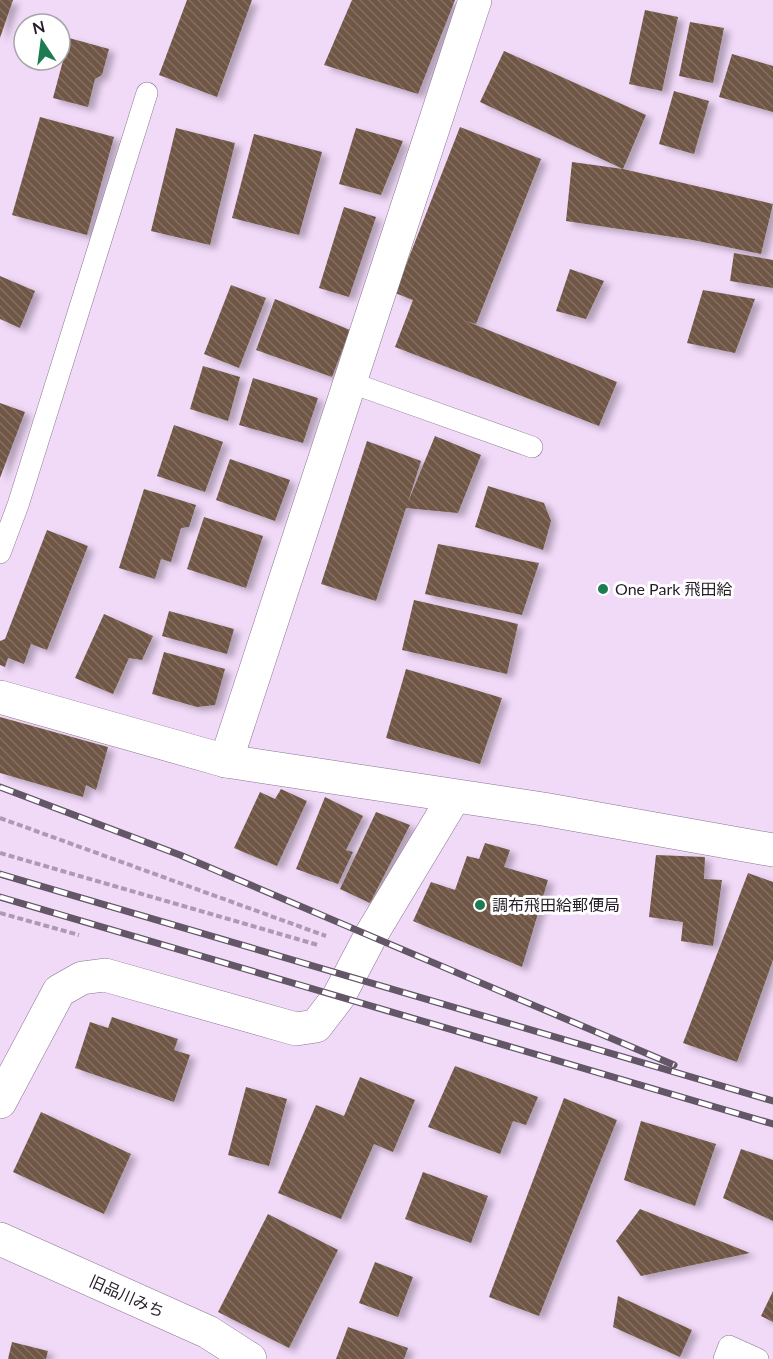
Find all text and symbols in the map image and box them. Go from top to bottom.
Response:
north arrow [12,12,72,72]
text: N [30,16,47,38]
place label: One Park 飛田給 [615,579,732,598]
marker: One Park 飛田給 [596,582,610,596]
place label: 調布飛田給郵便局 [492,895,620,914]
marker: 調布飛田給郵便局 [473,898,487,912]
street label: 旧品川みち [87,1271,168,1320]

